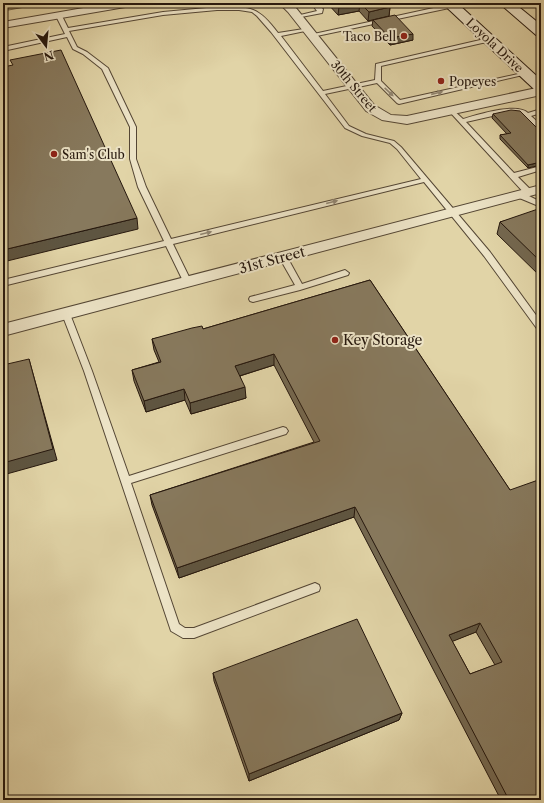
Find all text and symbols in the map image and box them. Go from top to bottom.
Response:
street label: Loyola Drive [463,15,527,75]
north arrow [26,26,66,66]
place label: Taco Bell [343,29,396,44]
marker: Taco Bell [399,31,409,41]
text: N [42,48,55,64]
street label: 30th Street [328,57,381,116]
place label: Popeyes [449,74,496,89]
marker: Popeyes [436,76,446,86]
one-way arrow [384,87,394,96]
one-way arrow [431,90,444,96]
place label: Sam's Club [62,147,125,162]
marker: Sam's Club [49,149,59,159]
one-way arrow [326,199,338,205]
one-way arrow [200,229,212,235]
street label: 31st Street [237,242,307,277]
place label: Key Storage [343,331,423,349]
marker: Key Storage [330,335,340,345]

